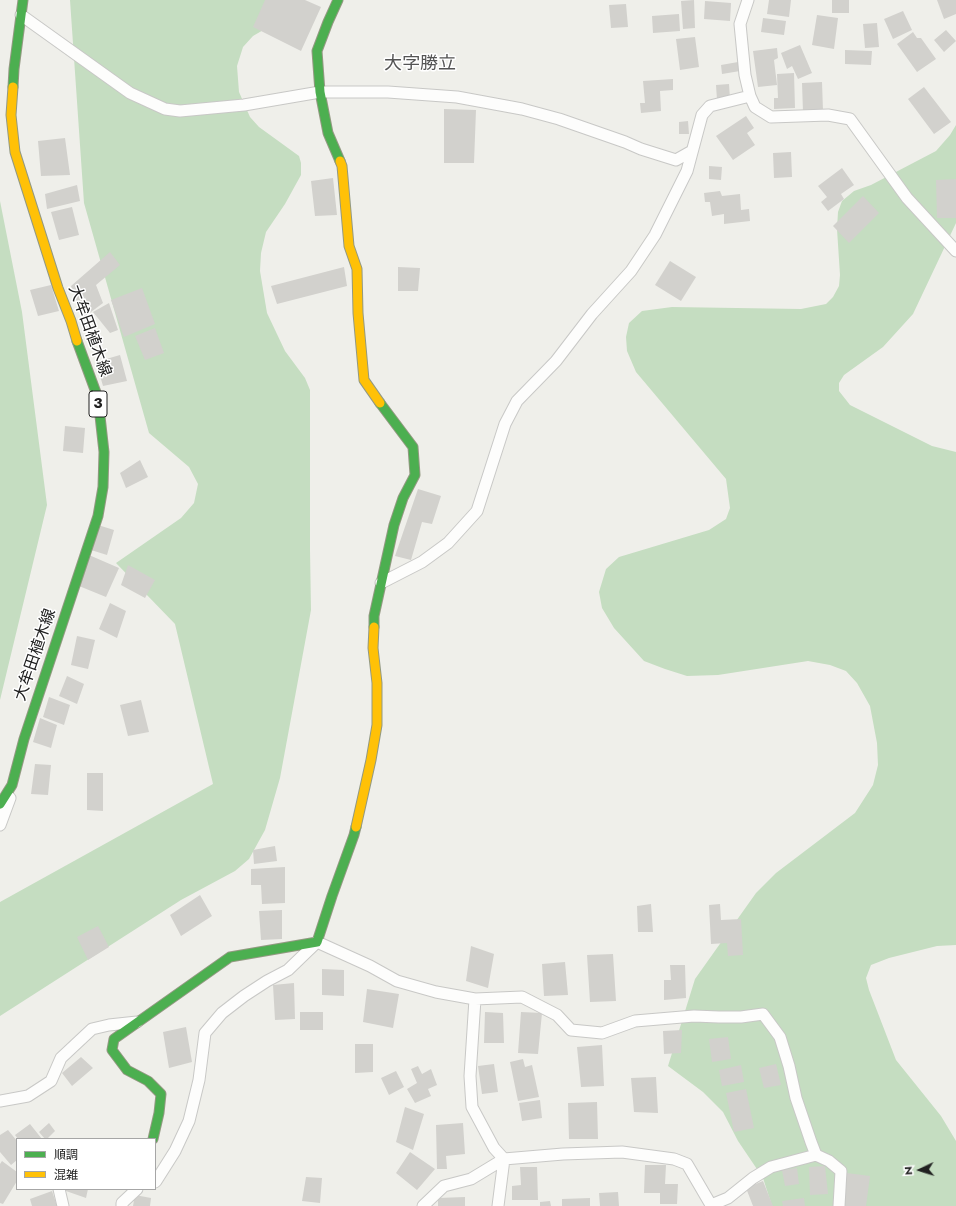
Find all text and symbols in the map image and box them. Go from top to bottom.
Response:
district label: 大字勝立 [384,54,456,76]
street label: 大牟田植木線 [64,283,114,379]
road number: 3 [89,391,107,417]
street label: 大牟田植木線 [11,606,61,704]
legend [16,1138,156,1190]
text: 順調 [54,1146,78,1164]
north arrow [900,1150,940,1190]
text: 混雑 [54,1166,78,1184]
text: N [900,1166,916,1176]

